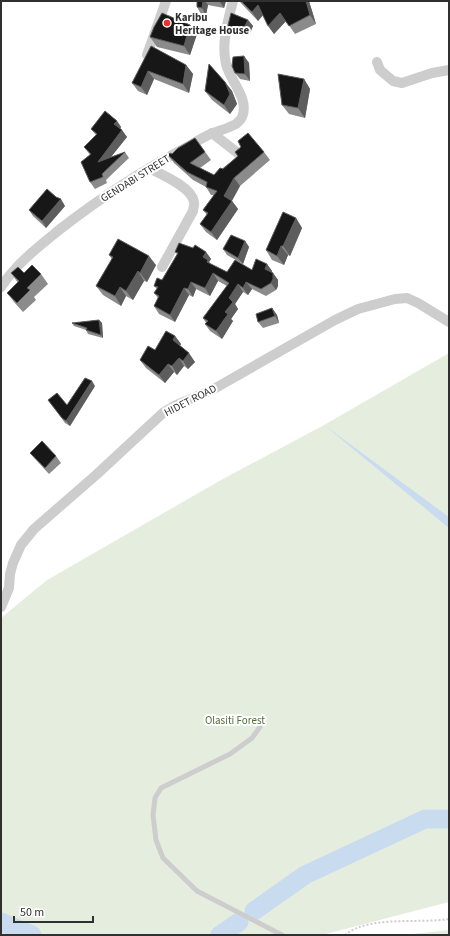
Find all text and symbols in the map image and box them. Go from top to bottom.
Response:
place label: Karibu Heritage House [175,10,250,38]
marker: Karibu Heritage House [162,18,172,28]
street label: GENDABI STREET [98,151,173,206]
street label: HIDET ROAD [161,381,219,420]
park label: Olasiti Forest [205,713,265,728]
scale bar [14,898,93,924]
text: 50 m [20,904,44,921]

